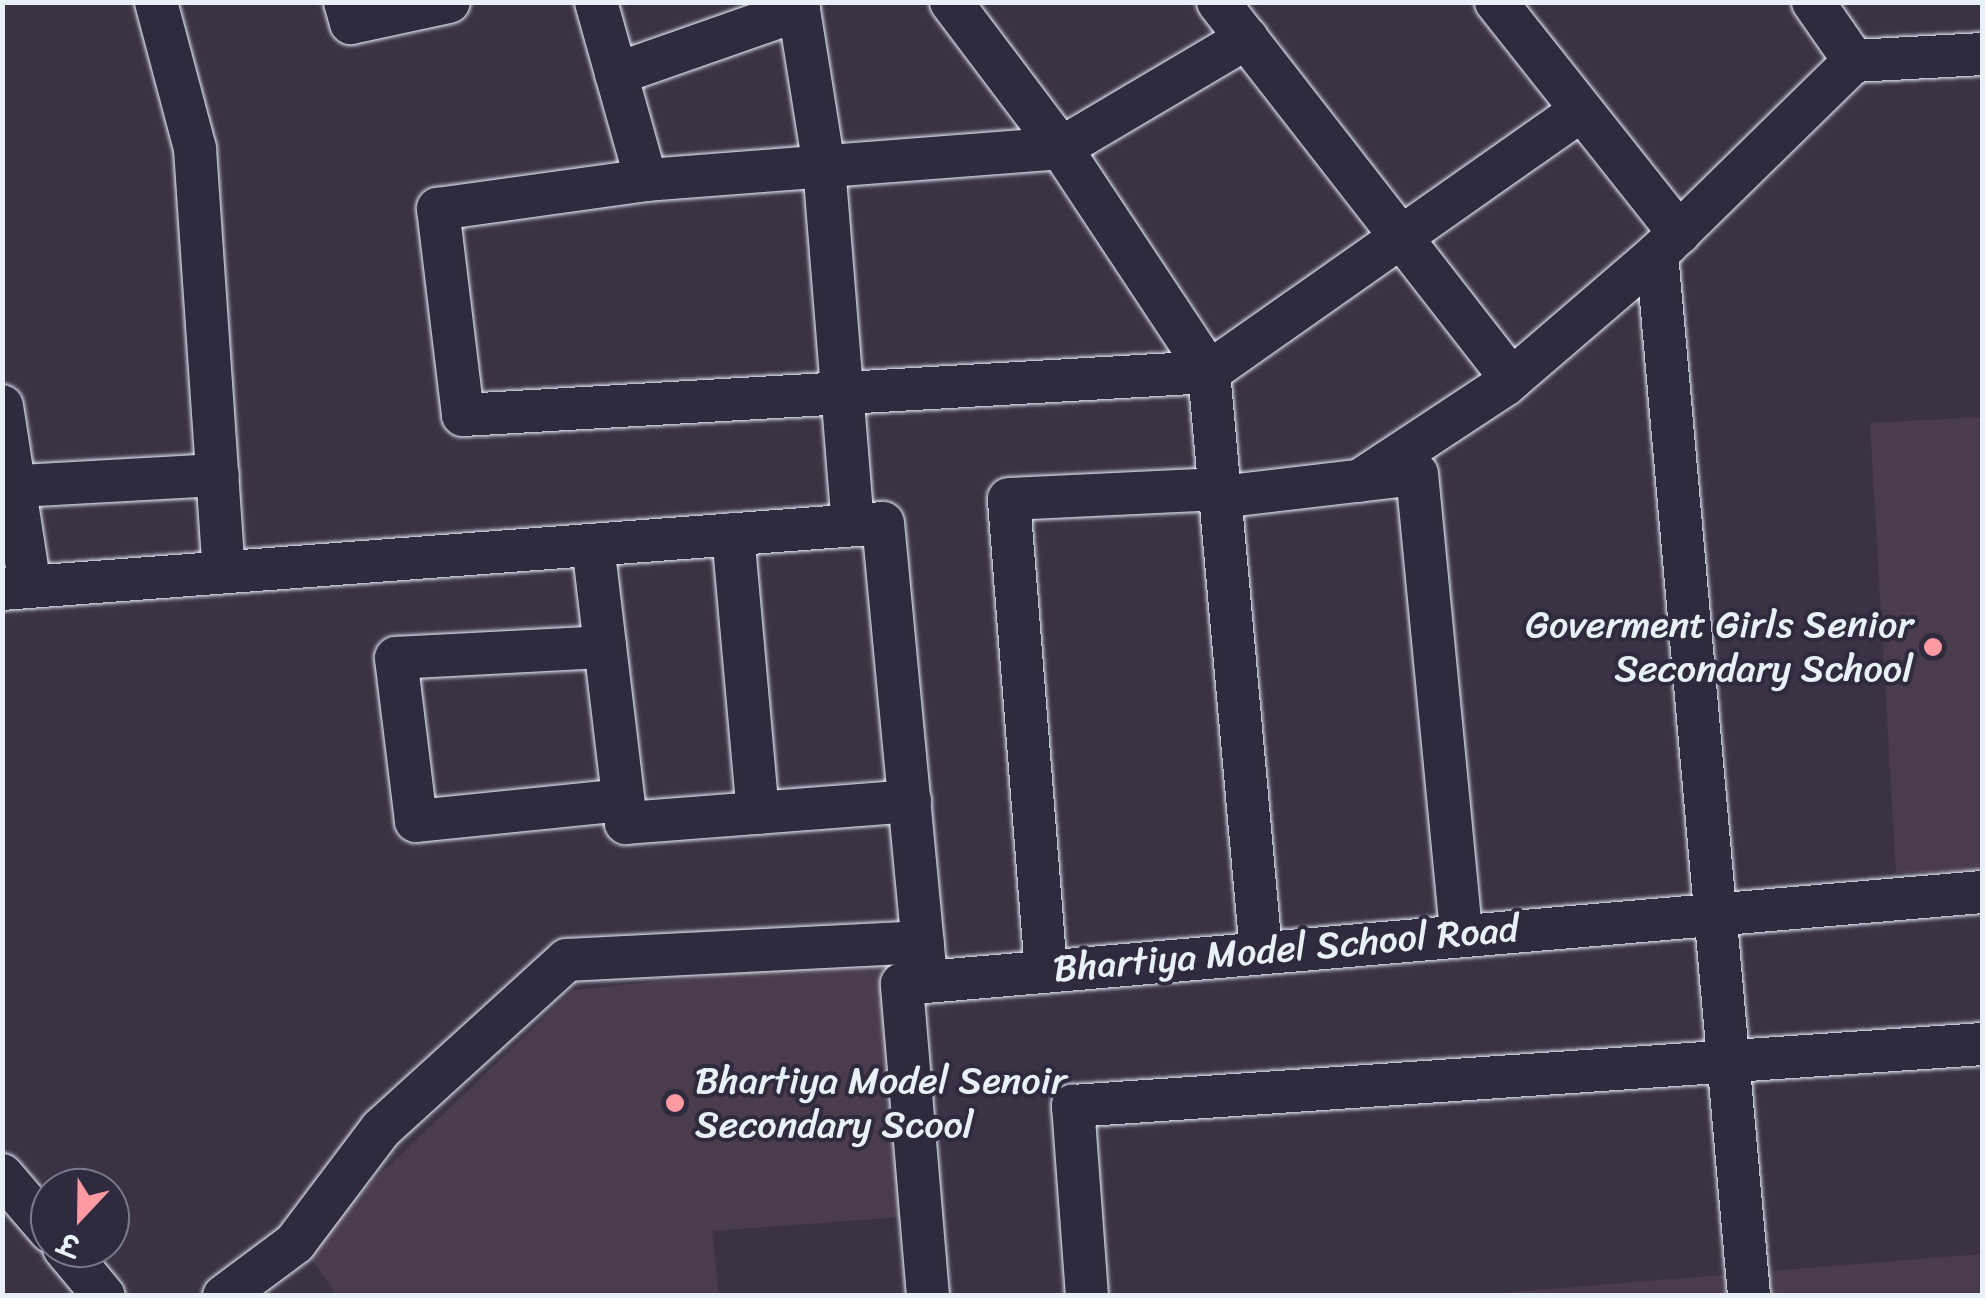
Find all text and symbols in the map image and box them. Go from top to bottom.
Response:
place label: Goverment Girls Senior Secondary School [1528,602,1913,692]
marker: Goverment Girls Senior Secondary School [1922,636,1944,658]
street label: Bhartiya Model School Road [1051,906,1521,992]
place label: Bhartiya Model Senoir Secondary Scool [695,1058,1068,1148]
marker: Bhartiya Model Senoir Secondary Scool [664,1092,686,1114]
north arrow [30,1168,130,1268]
text: उ [51,1218,87,1271]

